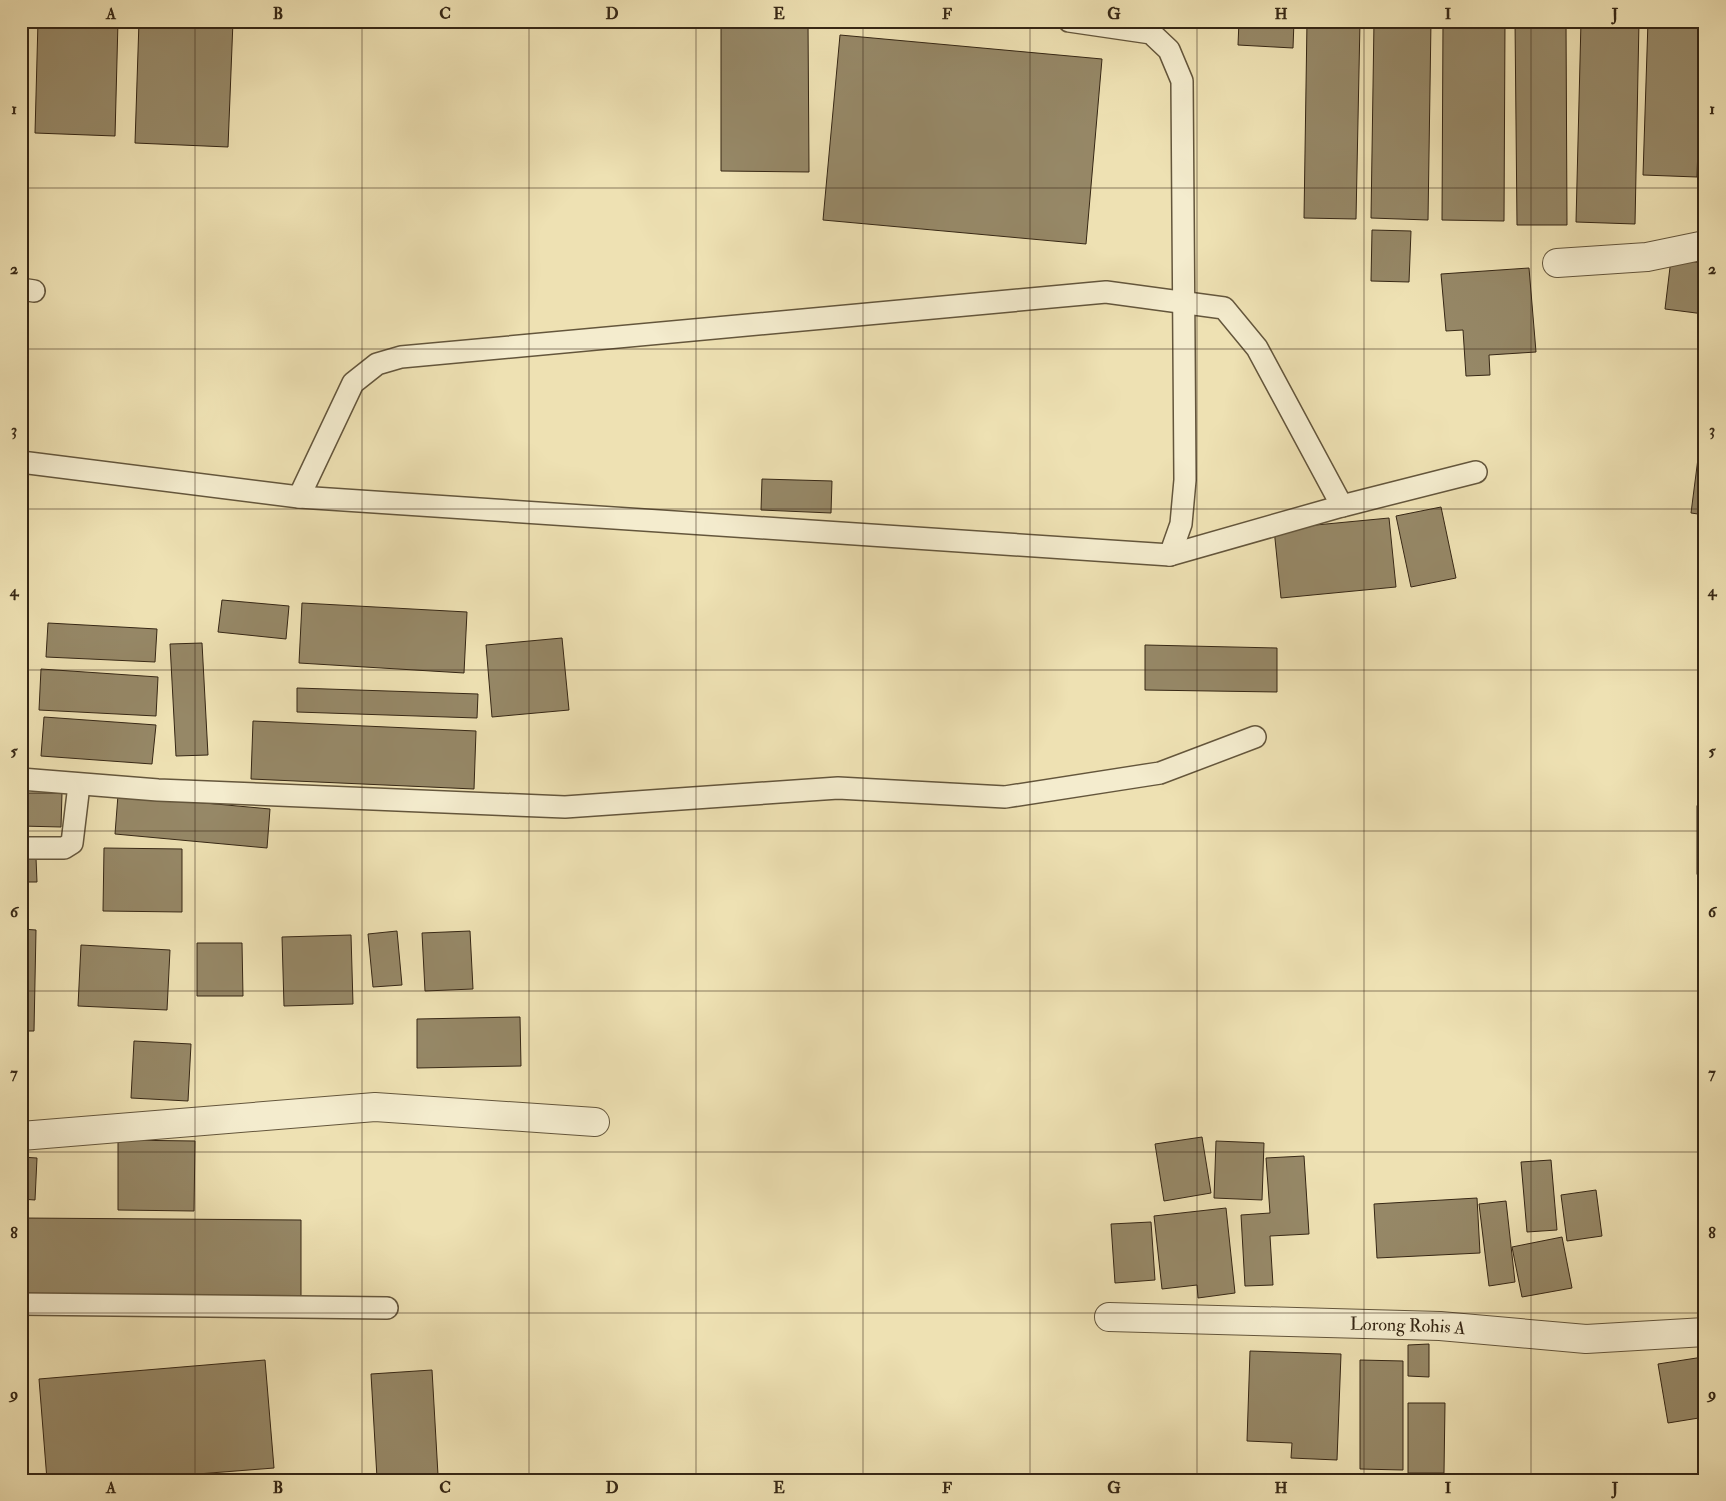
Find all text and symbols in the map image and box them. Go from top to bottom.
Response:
text: A [105,4,117,24]
text: B [273,4,283,24]
text: C [439,4,451,24]
text: D [605,4,619,24]
text: E [773,4,785,24]
text: F [942,4,952,24]
text: G [1107,4,1121,24]
text: H [1274,4,1288,24]
text: I [1445,4,1452,24]
text: J [1611,4,1619,25]
text: 1 [11,99,17,119]
text: 1 [1709,99,1715,119]
text: 2 [10,259,18,279]
text: 2 [1708,259,1716,279]
text: 3 [11,420,17,440]
text: 3 [1709,420,1715,440]
text: 4 [9,581,20,601]
text: 4 [1707,581,1718,601]
text: 5 [10,741,18,761]
text: 5 [1708,741,1716,761]
text: 6 [10,902,20,922]
text: 6 [1708,902,1718,922]
text: 7 [10,1063,18,1083]
text: 7 [1708,1063,1716,1083]
text: 8 [10,1223,18,1243]
text: 8 [1708,1223,1716,1243]
street label: Lorong Rohis A [1350,1313,1467,1340]
text: 9 [8,1384,18,1404]
text: 9 [1706,1384,1716,1404]
text: A [105,1478,117,1498]
text: B [273,1478,283,1498]
text: C [439,1478,451,1498]
text: D [605,1478,619,1498]
text: E [773,1478,785,1498]
text: F [942,1478,952,1498]
text: G [1107,1478,1121,1498]
text: H [1274,1478,1288,1498]
text: I [1445,1478,1452,1498]
text: J [1611,1478,1619,1499]

